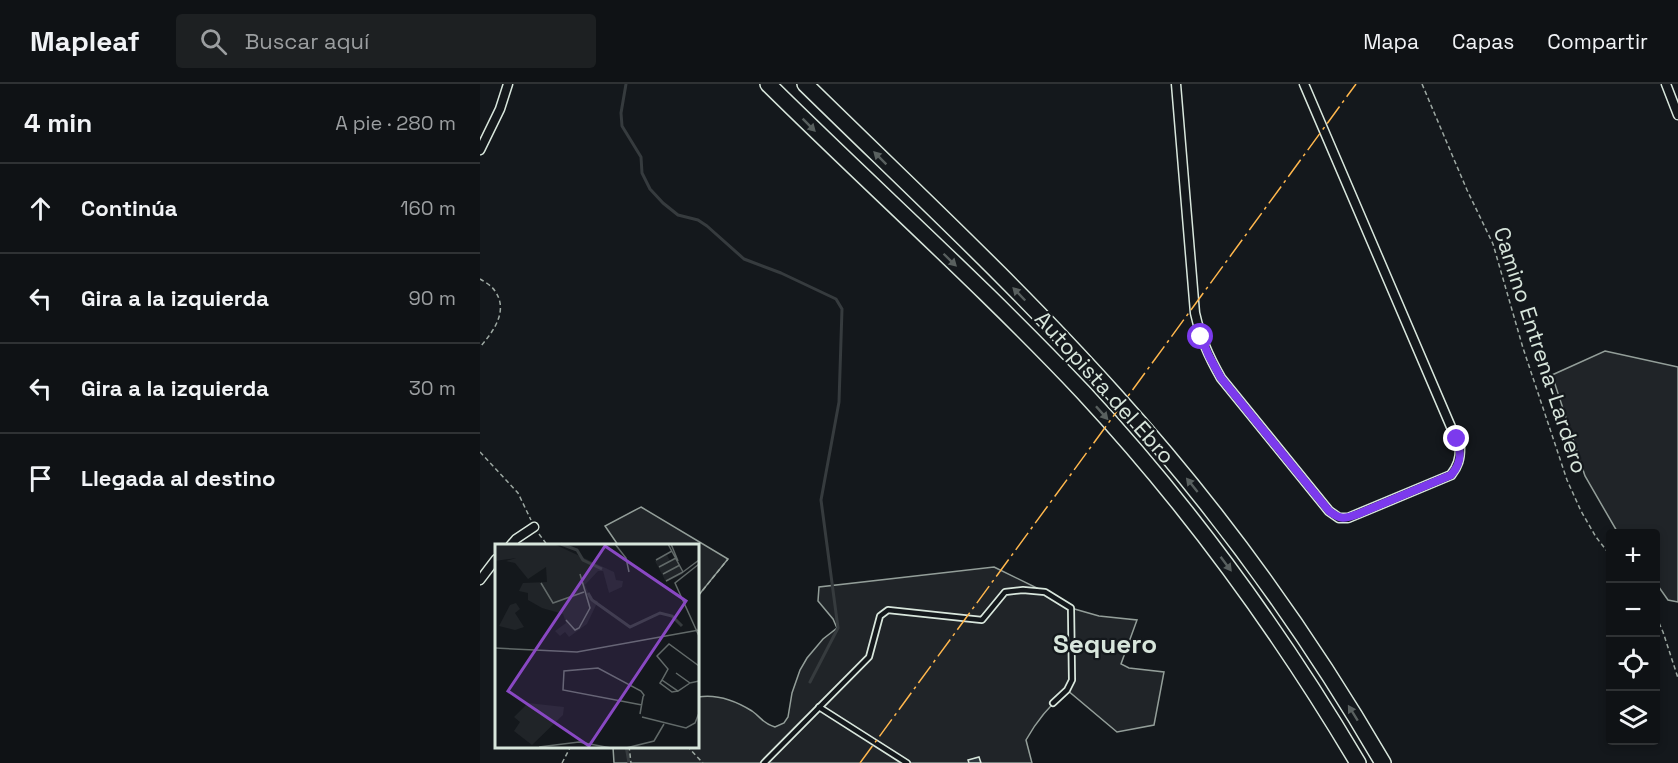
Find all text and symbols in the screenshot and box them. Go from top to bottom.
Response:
search box [176,14,596,68]
text: Mapleaf [30,23,140,59]
icon: search [197,25,230,58]
text: Buscar aquí [245,27,369,55]
text: Mapa [1363,28,1419,55]
text: Capas [1452,28,1514,55]
text: Compartir [1547,28,1648,55]
text: 4 min [24,106,92,140]
text: A pie · 280 m [335,110,456,136]
one-way arrow [802,118,817,132]
one-way arrow [873,151,887,165]
icon: ahead [24,192,57,225]
text: Continúa [81,194,177,222]
text: 160 m [400,195,456,221]
street label: Camino Entrena-Lardero [1488,223,1594,477]
one-way arrow [943,252,957,266]
icon: left [24,282,57,315]
text: Gira a la izquierda [81,284,269,312]
text: 90 m [409,285,456,311]
one-way arrow [1012,287,1026,302]
street label: Autopista del Ebro [1029,305,1181,469]
route start [1187,323,1213,349]
icon: left [24,372,57,405]
text: Gira a la izquierda [81,374,269,402]
text: 30 m [409,375,456,401]
one-way arrow [1095,405,1108,420]
route end [1443,425,1469,451]
icon: arrive [24,462,57,495]
text: Llegada al destino [81,464,275,492]
one-way arrow [1186,478,1199,493]
map controls [1606,529,1660,745]
button: + [1606,529,1660,583]
inset map [495,544,699,748]
one-way arrow [1220,555,1232,571]
button: − [1606,583,1660,637]
district label: Sequero [1053,627,1157,661]
button: locate [1606,637,1660,691]
button: layers [1606,691,1660,745]
one-way arrow [1348,705,1359,721]

